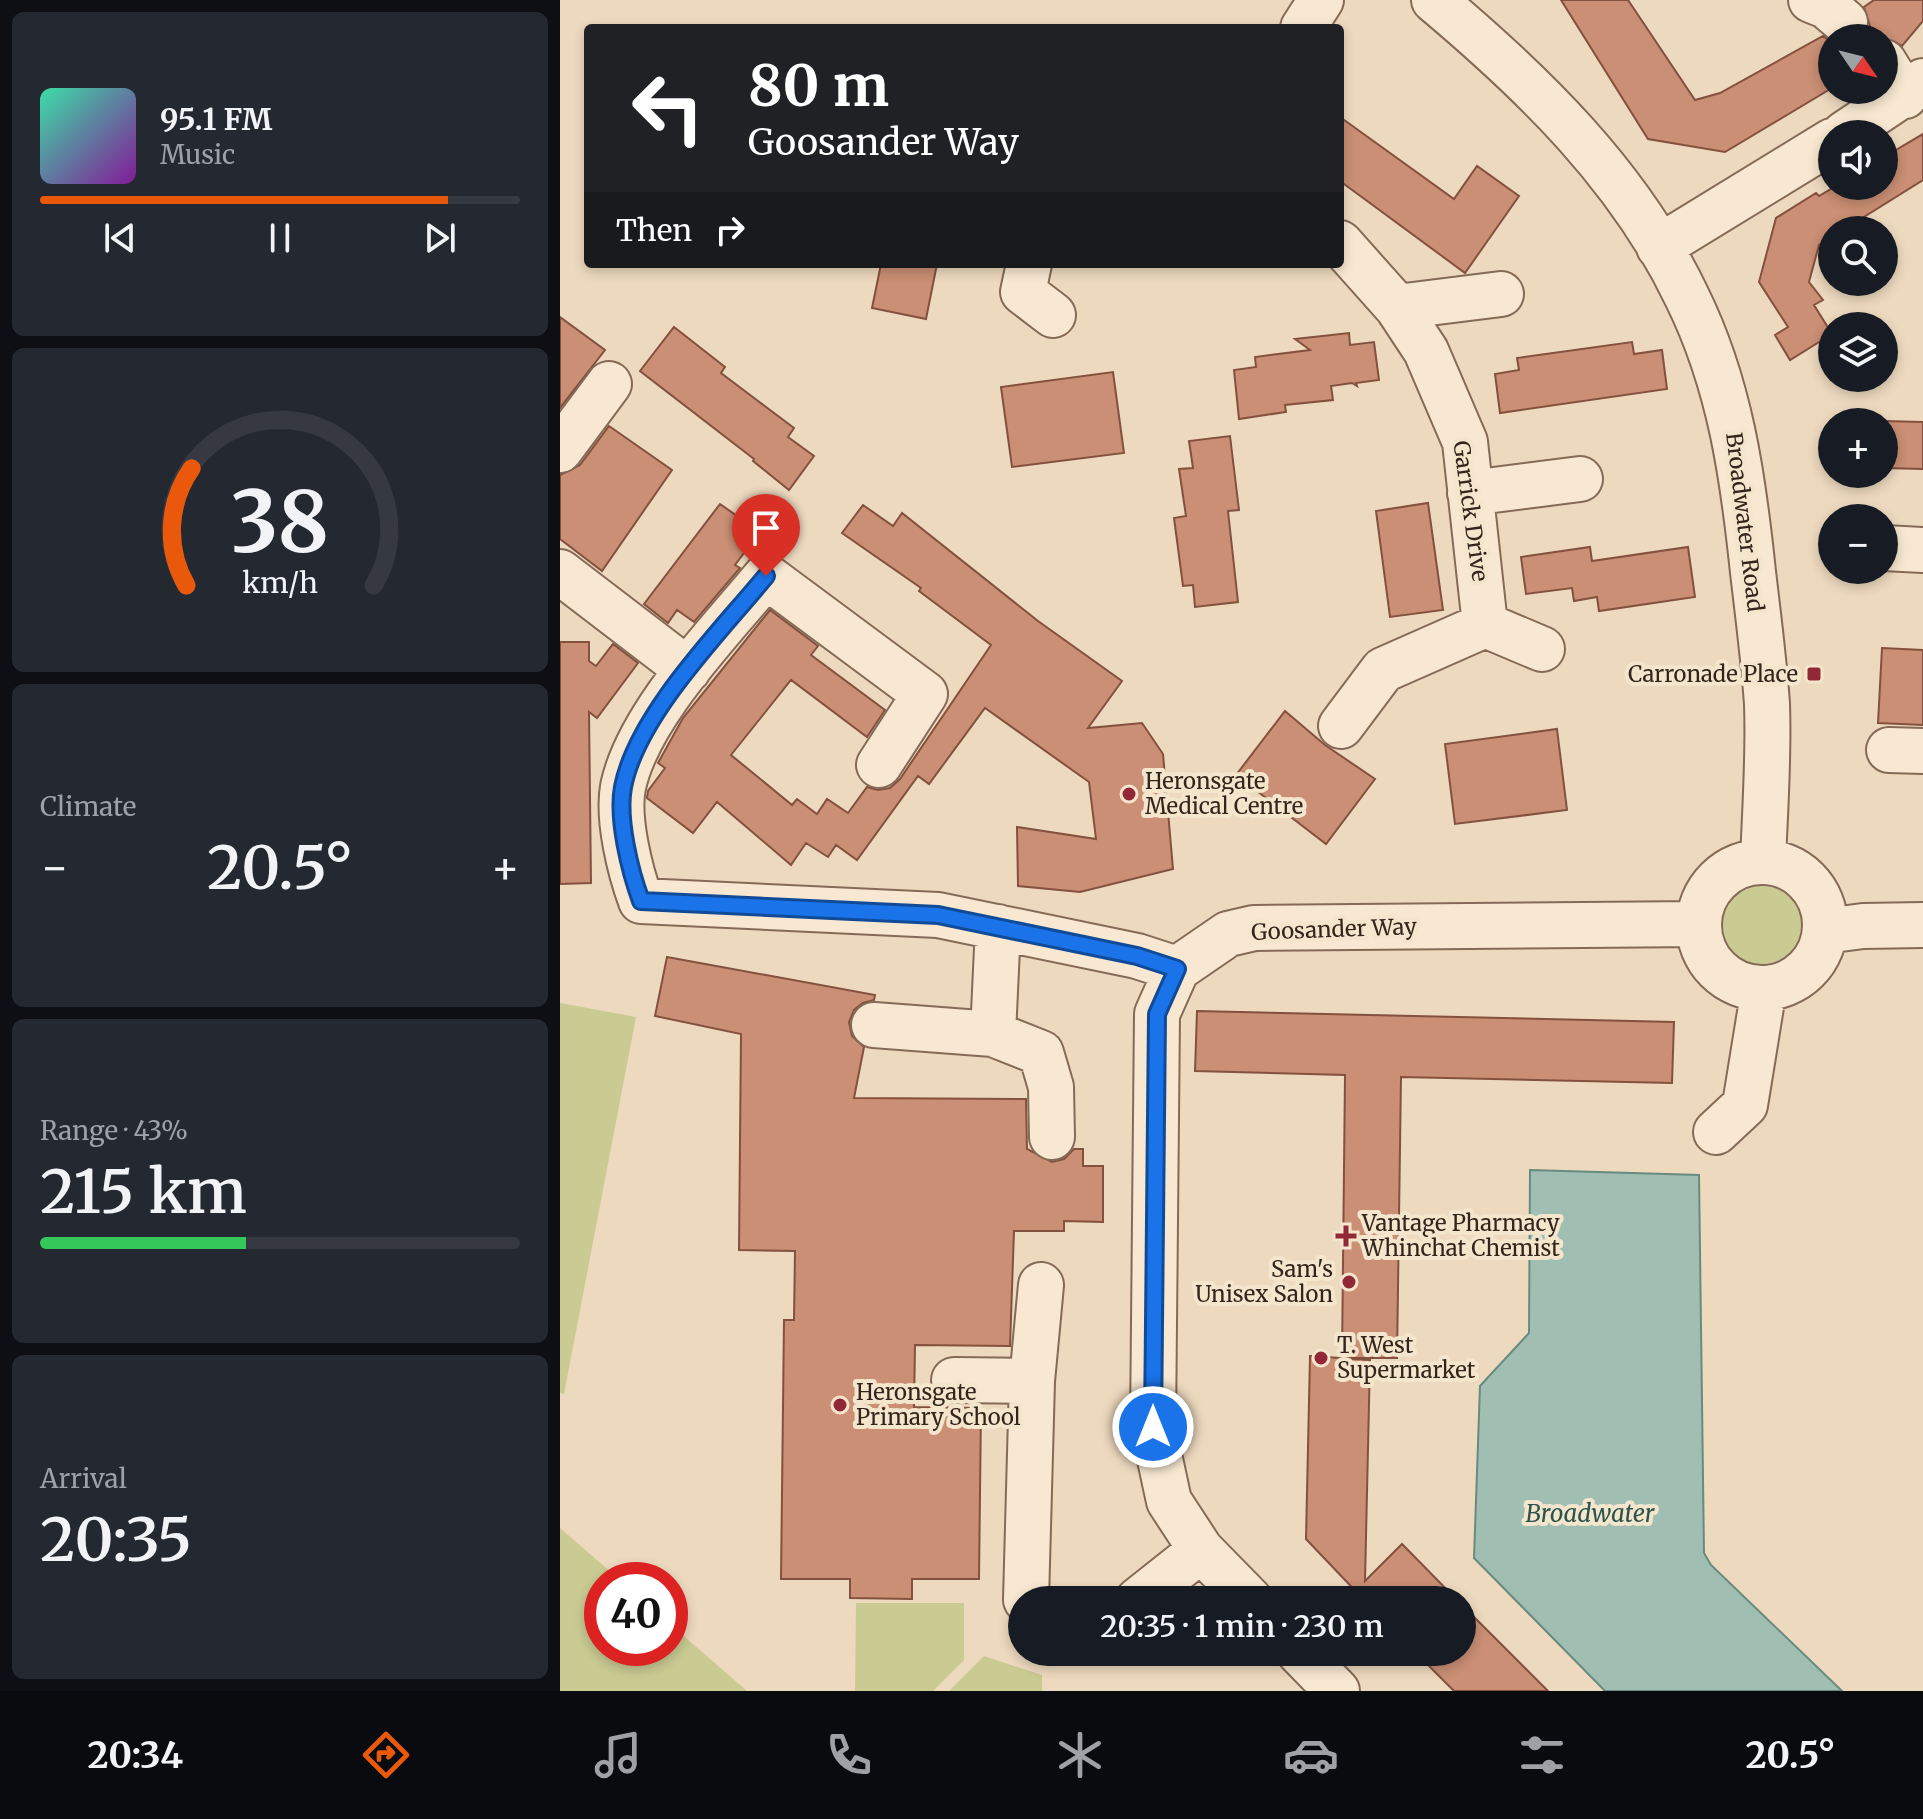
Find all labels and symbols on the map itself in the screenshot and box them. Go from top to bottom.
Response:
north arrow [1818,24,1898,104]
street label: Broadwater Road [1720,431,1770,613]
street label: Garrick Drive [1447,439,1495,583]
pin [732,494,800,576]
place label: Carronade Place [1628,660,1798,688]
marker: Carronade Place [1805,665,1823,683]
place label: Heronsgate Medical Centre [1145,767,1303,820]
marker: Heronsgate Medical Centre [1120,785,1138,803]
street label: Goosander Way [1251,912,1417,946]
place label: Vantage Pharmacy Whinchat Chemist [1361,1209,1560,1262]
marker: Vantage Pharmacy Whinchat Chemist [1337,1227,1355,1245]
place label: Sam's Unisex Salon [1195,1255,1333,1308]
marker: Sam's Unisex Salon [1340,1273,1358,1291]
place label: T. West Supermarket [1337,1331,1476,1384]
marker: T. West Supermarket [1312,1349,1330,1367]
place label: Heronsgate Primary School [856,1378,1021,1431]
position arrow [1111,1385,1195,1469]
marker: Heronsgate Primary School [831,1396,849,1414]
water label: Broadwater [1526,1498,1656,1529]
speed limit sign: 40 [584,1562,688,1666]

